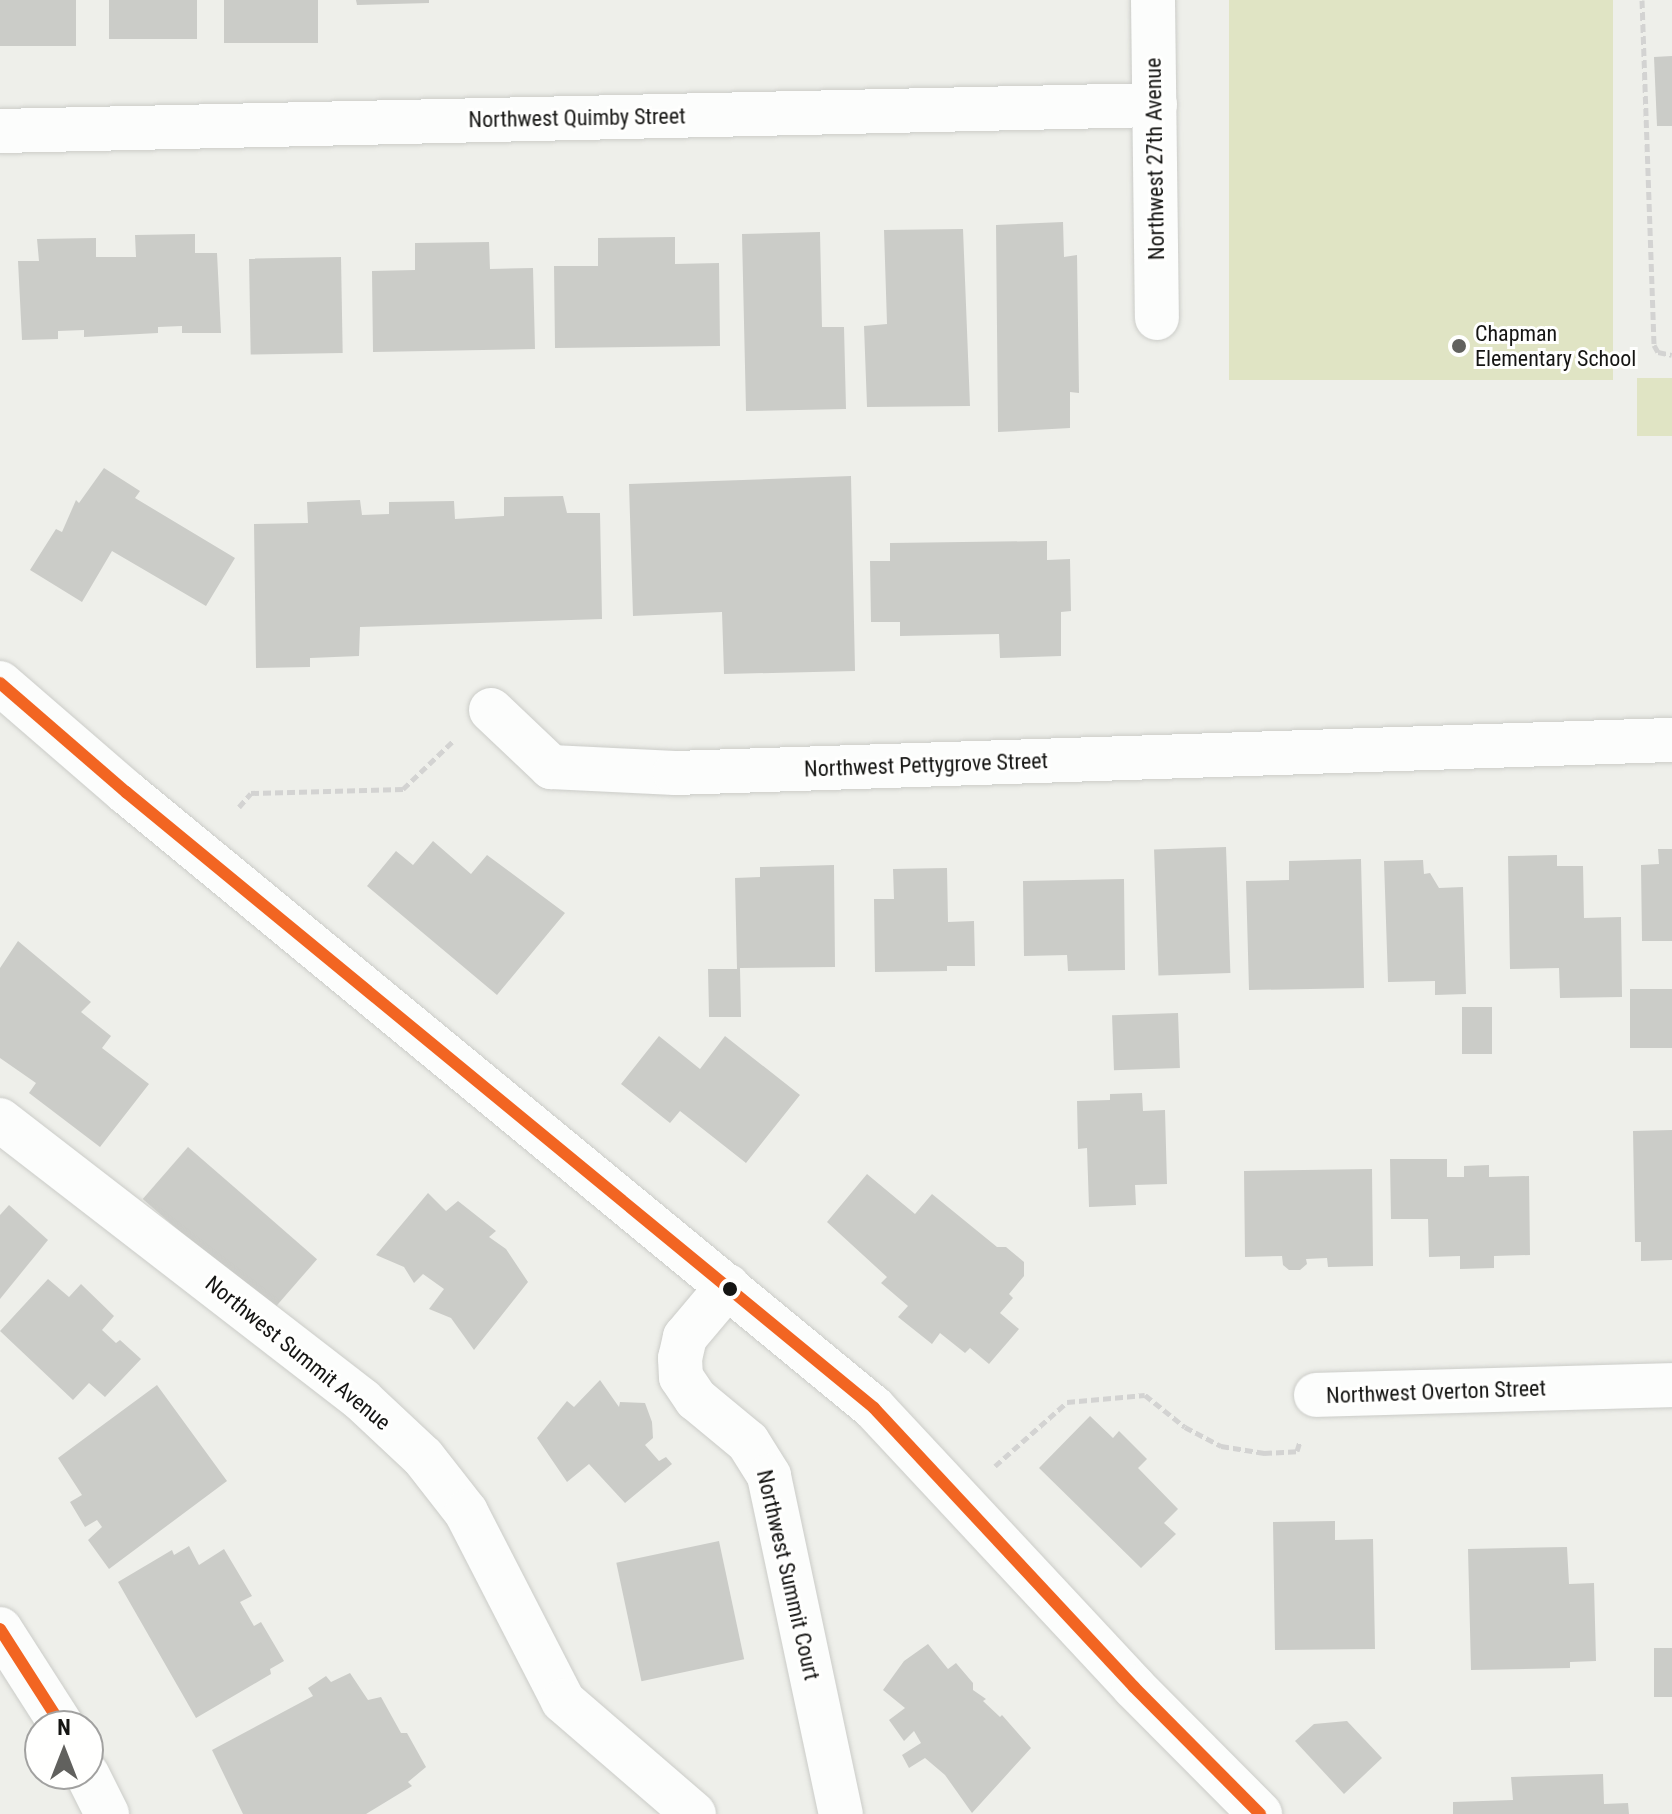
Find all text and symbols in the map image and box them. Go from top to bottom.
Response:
street label: Northwest 27th Avenue [1140,58,1170,260]
street label: Northwest Quimby Street [468,103,686,133]
place label: Chapman Elementary School [1475,320,1636,372]
marker: Chapman Elementary School [1450,337,1468,355]
street label: Northwest Pettygrove Street [804,748,1048,782]
street label: Northwest Summit Avenue [200,1270,396,1436]
unlabelled marker [722,1281,738,1297]
street label: Northwest Overton Street [1326,1375,1546,1409]
street label: Northwest Summit Court [751,1467,825,1683]
north arrow [24,1710,104,1790]
text: N [57,1715,71,1740]

